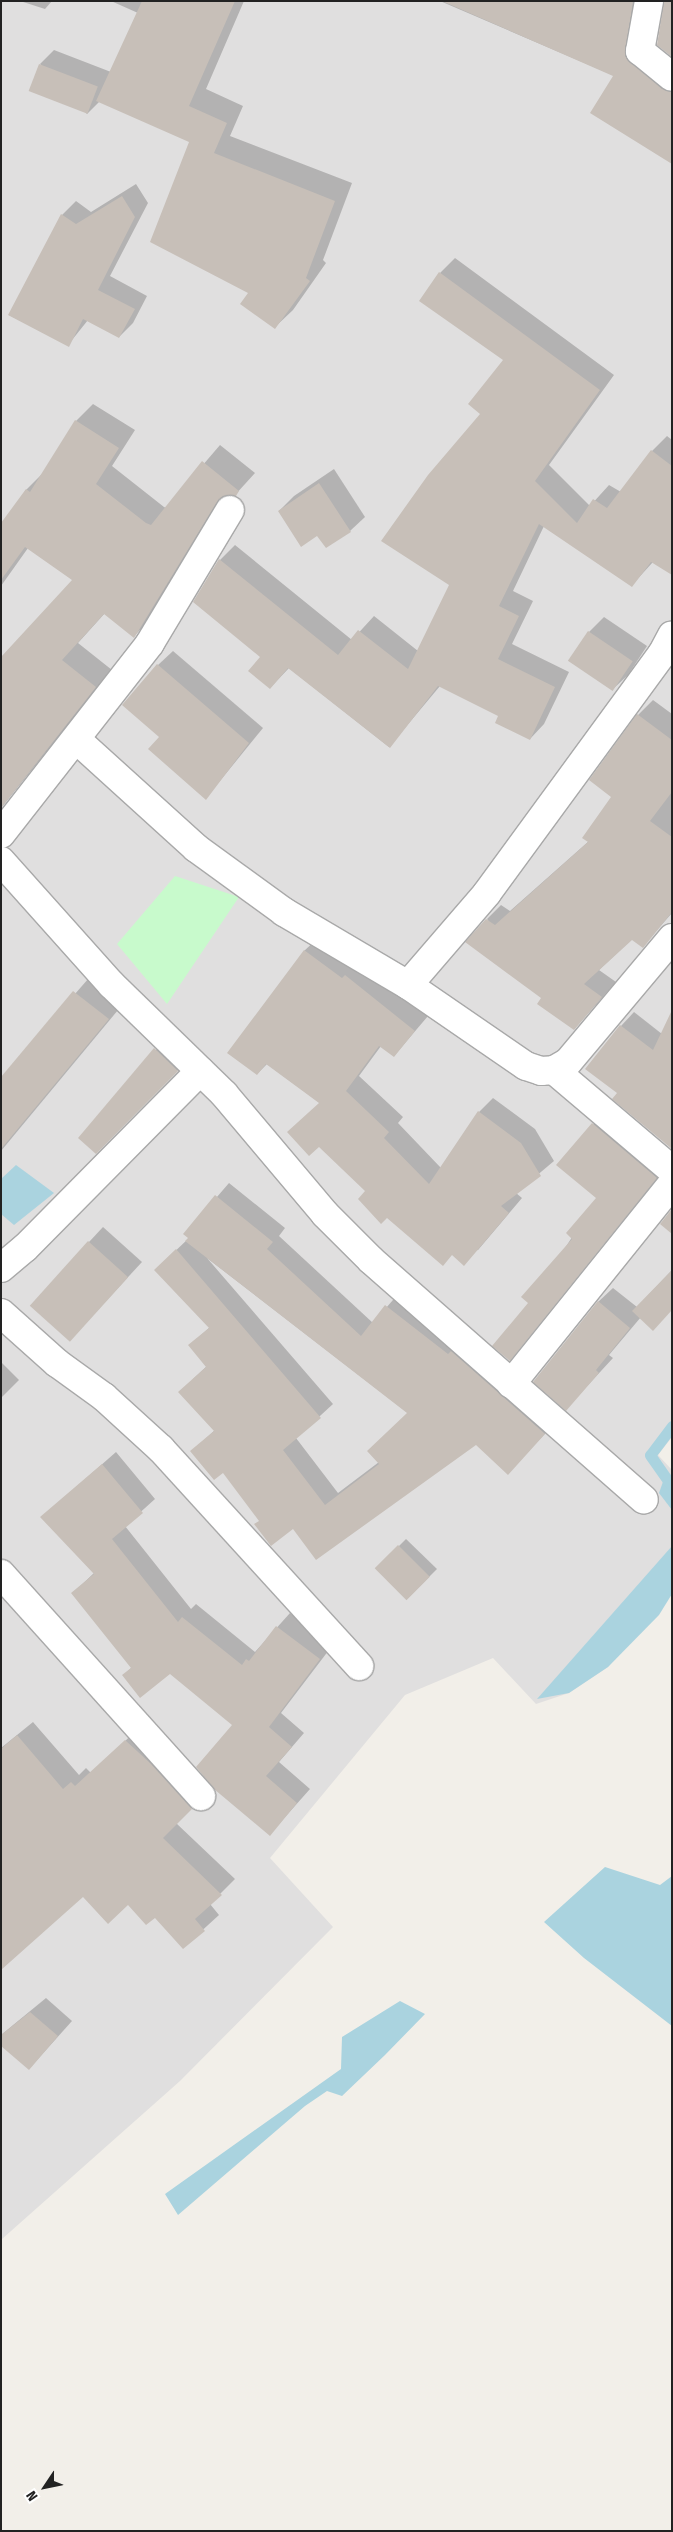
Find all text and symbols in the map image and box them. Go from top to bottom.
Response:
north arrow [20,2462,70,2512]
text: N [23,2487,42,2504]

